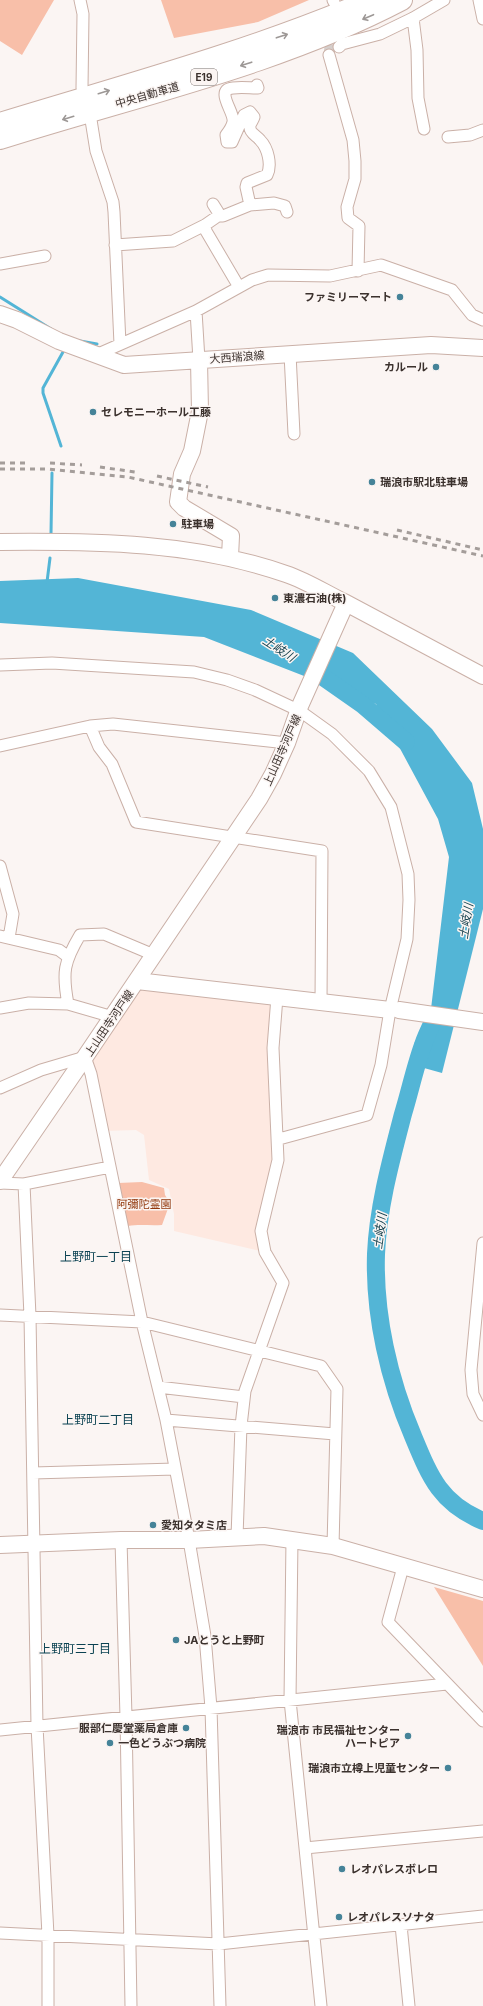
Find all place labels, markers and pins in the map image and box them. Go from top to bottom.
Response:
place label: ファミリーマート [304,290,392,304]
marker: ファミリーマート [395,292,405,302]
place label: カルール [384,360,428,374]
marker: カルール [431,362,441,372]
place label: セレモニーホール工藤 [101,405,211,419]
marker: セレモニーホール工藤 [88,407,98,417]
place label: 瑞浪市駅北駐車場 [380,475,468,489]
marker: 瑞浪市駅北駐車場 [367,477,377,487]
place label: 駐車場 [181,517,214,531]
marker: 駐車場 [168,519,178,529]
place label: 東濃石油(株) [283,591,346,605]
marker: 東濃石油(株) [270,593,280,603]
place label: 愛知タタミ店 [161,1518,227,1532]
marker: 愛知タタミ店 [148,1520,158,1530]
place label: JAとうと上野町 [184,1633,264,1647]
marker: JAとうと上野町 [171,1635,181,1645]
place label: 服部仁慶堂薬局倉庫 [79,1721,178,1735]
marker: 服部仁慶堂薬局倉庫 [181,1723,191,1733]
place label: 瑞浪市 市民福祉センター ハートピア [276,1723,400,1750]
marker: 瑞浪市 市民福祉センター ハートピア [403,1731,413,1741]
place label: 一色どうぶつ病院 [118,1736,206,1750]
marker: 一色どうぶつ病院 [105,1738,115,1748]
place label: 瑞浪市立樽上児童センター [308,1761,440,1775]
marker: 瑞浪市立樽上児童センター [443,1763,453,1773]
place label: レオパレスボレロ [350,1862,438,1876]
marker: レオパレスボレロ [337,1864,347,1874]
place label: レオパレスソナタ [347,1910,435,1924]
marker: レオパレスソナタ [334,1912,344,1922]

